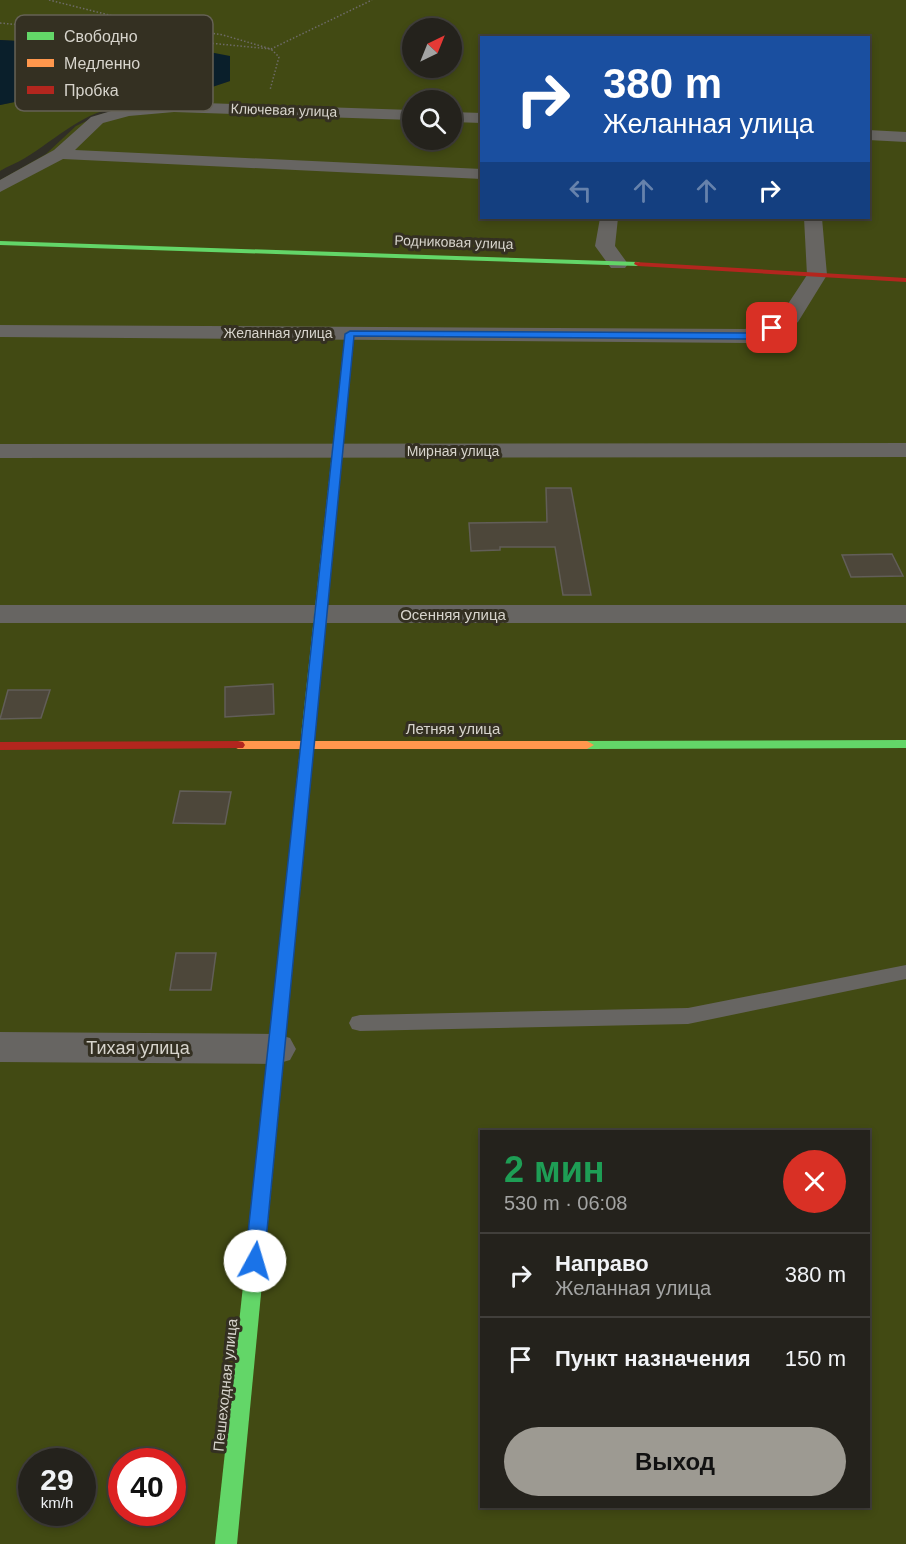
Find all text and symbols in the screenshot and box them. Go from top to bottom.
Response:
legend [15,15,213,111]
north arrow [402,18,462,78]
map controls [402,18,462,150]
text: Свободно [64,28,138,45]
text: Медленно [64,55,140,72]
icon: right [504,60,582,138]
text: 380 m [603,60,722,107]
text: Пробка [64,82,119,99]
button: search [402,90,462,150]
street label: Ключевая улица [230,100,338,120]
text: Желанная улица [603,109,814,139]
icon: left [564,174,597,207]
icon: ahead [627,174,660,207]
icon: ahead [690,174,723,207]
icon: right [753,174,786,207]
street label: Родниковая улица [394,232,514,252]
pin [746,302,797,353]
icon: arrive [755,311,788,344]
street label: Желанная улица [223,325,333,341]
street label: Мирная улица [407,443,500,459]
street label: Осенняя улица [400,606,507,623]
street label: Летняя улица [406,720,501,737]
street label: Тихая улица [86,1038,191,1058]
text: 2 мин [504,1149,605,1190]
button: close [783,1150,846,1213]
text: 530 m · 06:08 [504,1192,627,1214]
position arrow [223,1229,287,1293]
text: Направо [555,1251,649,1276]
icon: right [504,1259,537,1292]
text: 380 m [785,1262,846,1287]
text: Желанная улица [555,1277,711,1299]
street label: Пешеходная улица [210,1317,240,1452]
icon: arrive [504,1343,537,1376]
text: Пункт назначения [555,1346,751,1371]
text: 150 m [785,1346,846,1371]
button: Выход [504,1427,846,1496]
speed limit sign: 40 [108,1448,186,1526]
text: 29 [40,1463,74,1496]
text: km/h [41,1494,73,1511]

